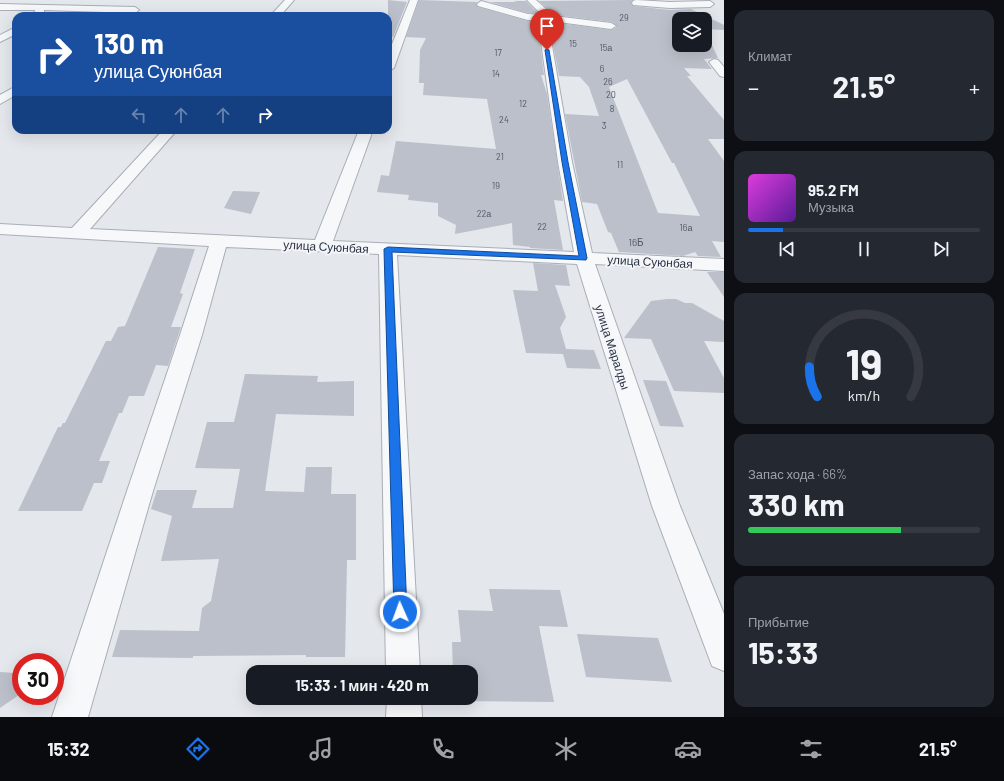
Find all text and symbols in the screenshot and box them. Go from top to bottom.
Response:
pin [530,9,564,50]
house number: 29 [619,12,629,23]
map controls [672,12,712,52]
button: layers [672,12,712,52]
icon: arrive [536,15,558,37]
text: 130 m [94,26,164,60]
icon: right [28,28,80,80]
house number: 15 [569,38,577,49]
house number: 15а [600,42,612,53]
house number: 17 [494,47,502,58]
text: Климат [748,48,792,64]
text: улица Суюнбая [94,60,222,82]
house number: 6 [600,63,605,74]
house number: 14 [492,68,500,79]
text: 21.5° [833,68,895,104]
text: − [748,74,759,100]
text: + [969,74,980,100]
house number: 26 [603,76,613,87]
house number: 20 [606,89,616,100]
house number: 12 [519,98,527,109]
house number: 8 [610,103,615,114]
icon: left [128,104,150,126]
icon: ahead [170,104,192,126]
icon: ahead [212,104,234,126]
icon: right [254,104,276,126]
house number: 24 [499,114,509,125]
house number: 3 [602,120,607,131]
house number: 21 [496,151,504,162]
house number: 11 [617,159,623,170]
house number: 19 [492,180,500,191]
text: 95.2 FM [808,181,859,199]
text: Музыка [808,199,854,215]
house number: 22а [477,208,491,219]
house number: 22 [537,221,547,232]
house number: 16а [680,222,692,233]
house number: 16Б [628,236,644,248]
street label: улица Суюнбая [283,237,369,256]
icon: previous [776,238,798,260]
icon: pause [853,238,875,260]
icon: next [930,238,952,260]
street label: улица Суюнбая [607,252,693,271]
street label: улица Маралды [592,303,633,391]
text: 19 [846,337,882,387]
text: km/h [848,386,880,403]
text: Запас хода · 66% [748,466,847,482]
text: 330 km [748,486,845,522]
position arrow [379,591,421,633]
text: Прибытие [748,614,809,630]
text: 15:33 [748,634,818,670]
speed limit sign: 30 [12,653,64,705]
text: 15:33 · 1 мин · 420 m [295,676,429,694]
icon: directions [184,735,212,763]
icon: music [307,735,335,763]
icon: phone [429,735,457,763]
icon: climate [552,735,580,763]
icon: car [674,735,702,763]
icon: filters [797,735,825,763]
text: 15:32 [47,738,90,760]
text: 21.5° [919,738,957,760]

